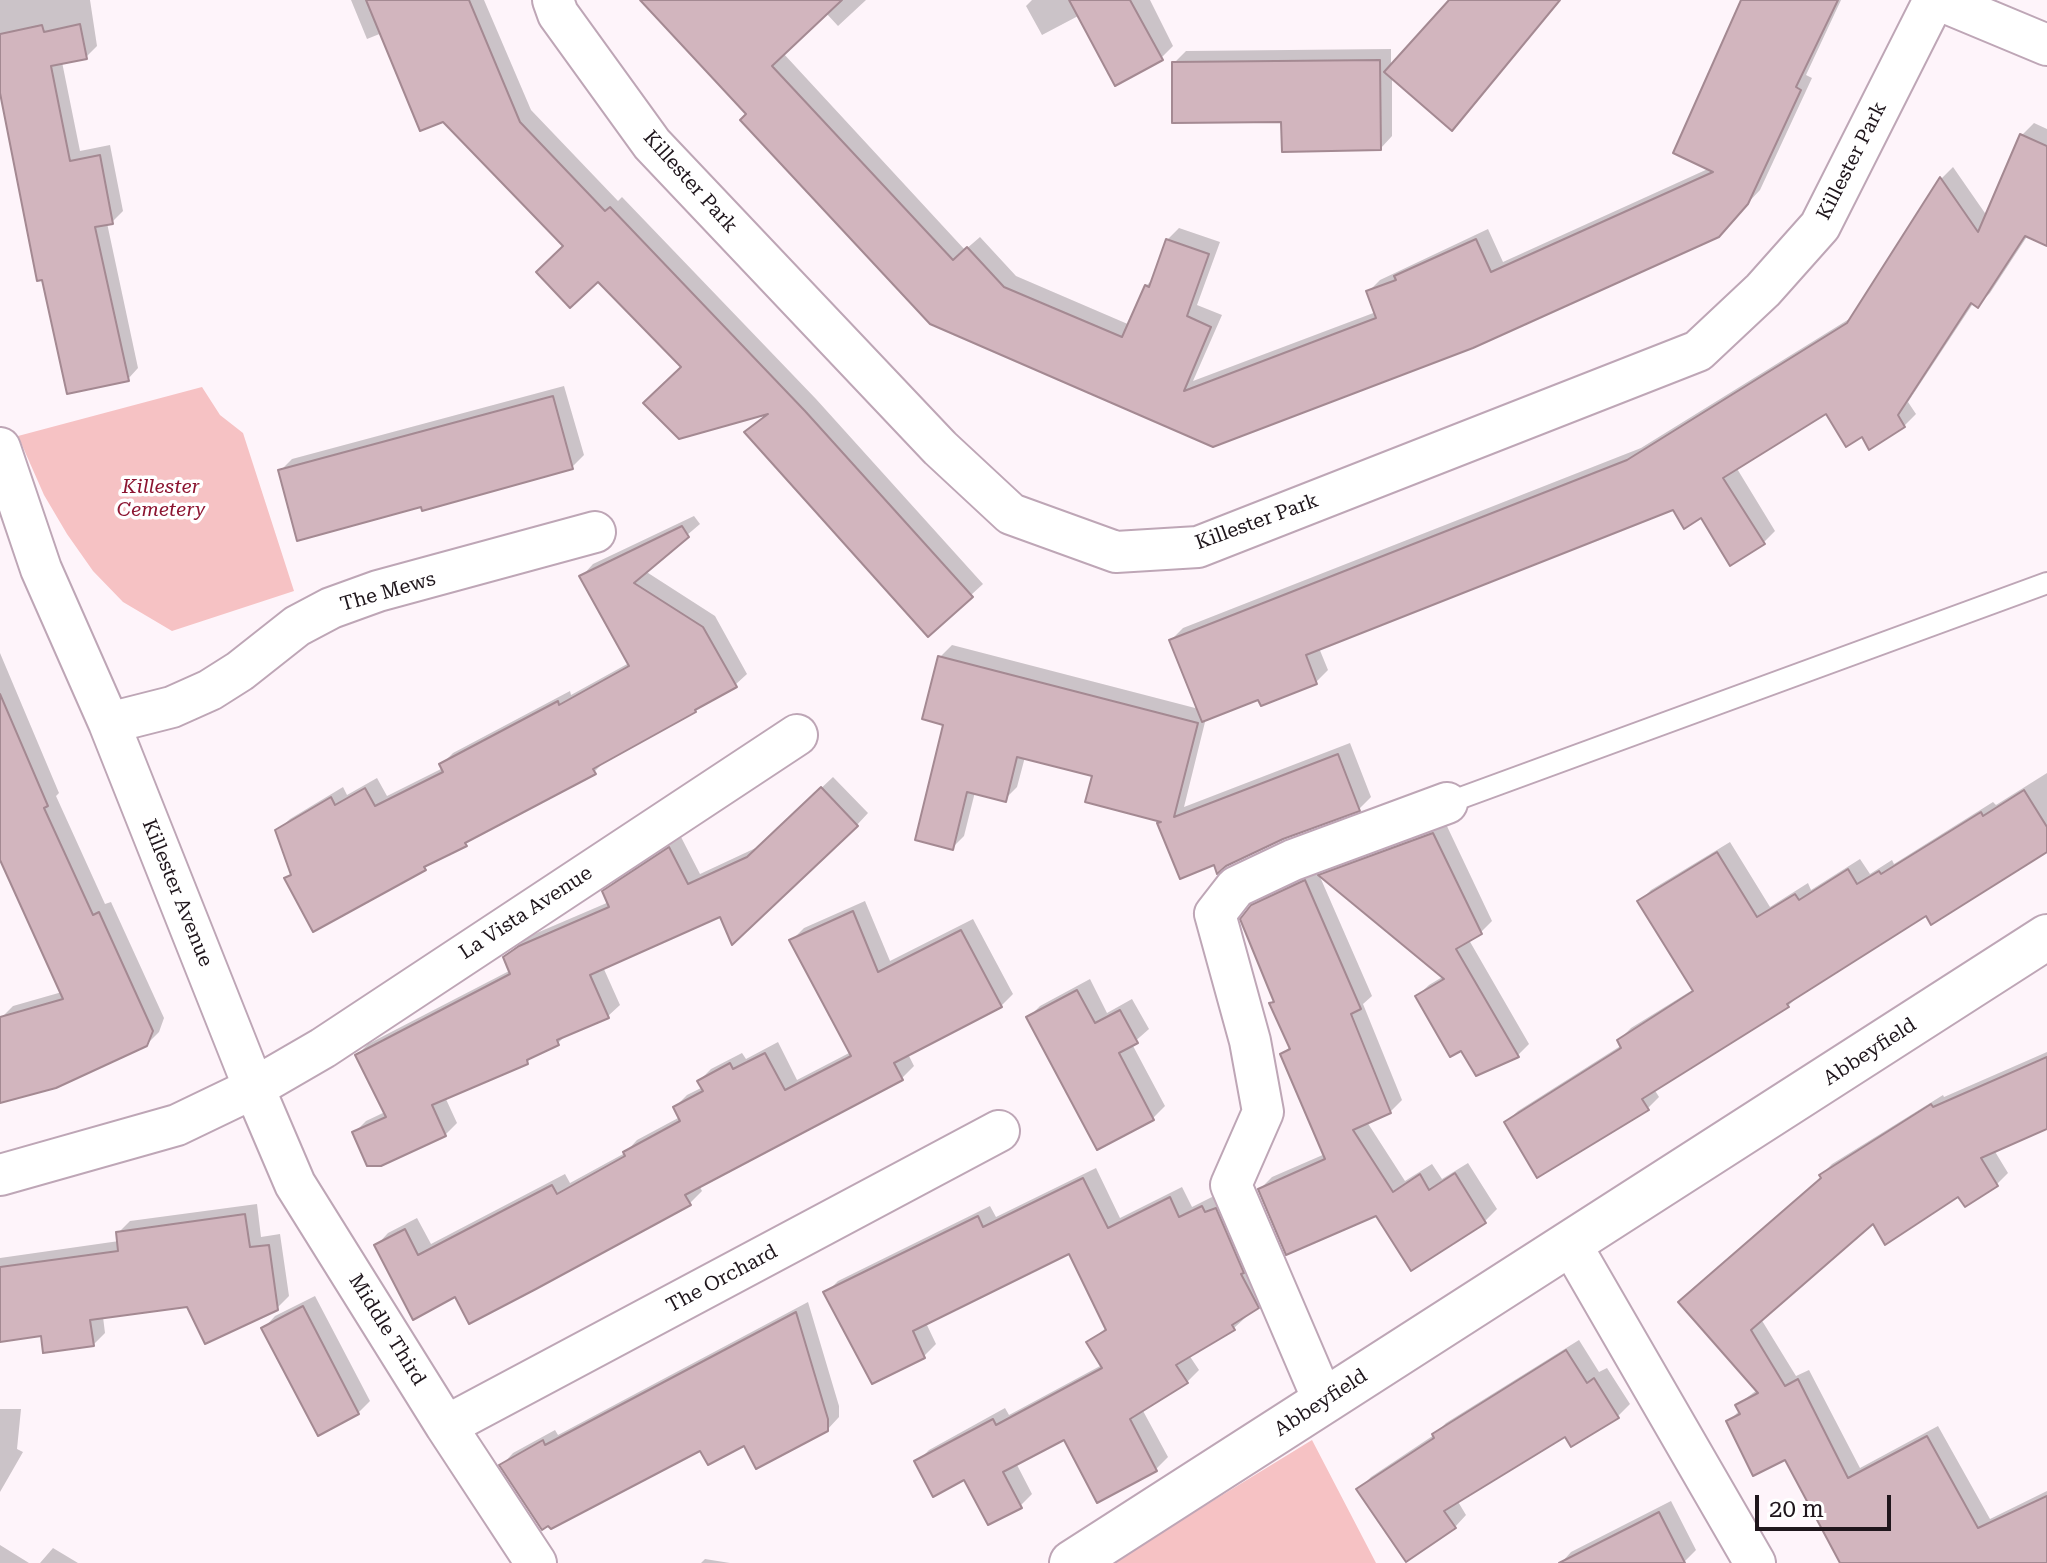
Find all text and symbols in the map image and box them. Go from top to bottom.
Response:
street label: Killester Park [1812,98,1892,224]
street label: Killester Park [638,126,742,238]
park label: Killester Cemetery [117,475,205,522]
street label: Killester Park [1192,489,1322,555]
street label: The Mews [338,567,438,617]
street label: Killester Avenue [136,816,218,970]
street label: La Vista Avenue [455,861,597,965]
street label: Abbeyfield [1819,1013,1921,1091]
street label: The Orchard [662,1240,782,1318]
street label: Middle Third [343,1270,431,1390]
street label: Abbeyfield [1270,1364,1372,1442]
scale bar [1759,1479,1895,1529]
text: 20 m [1769,1495,1824,1523]

